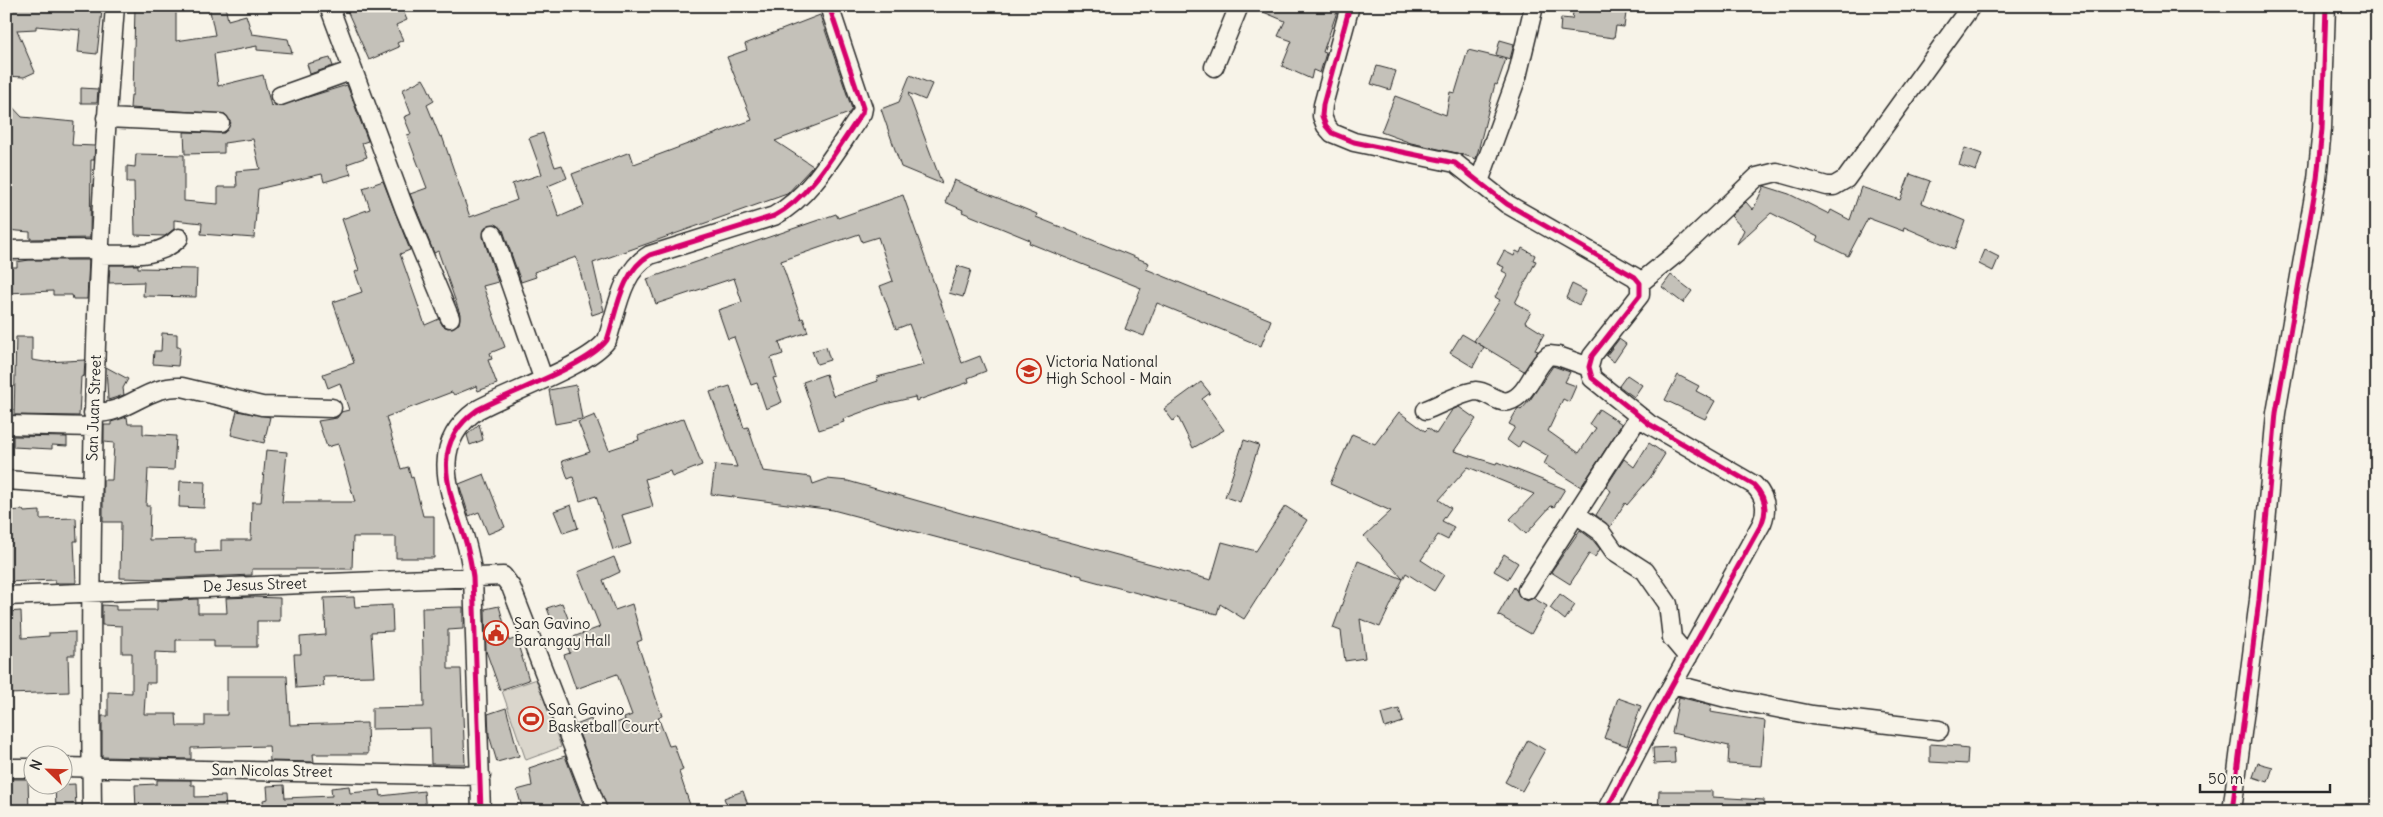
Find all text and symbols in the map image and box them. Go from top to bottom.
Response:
place label: Victoria National High School - Main [1046,352,1172,388]
street label: San Juan Street [82,355,105,461]
school or university icon: Victoria National High School - Main [1016,358,1042,384]
street label: De Jesus Street [203,573,307,596]
place label: San Gavino Barangay Hall [514,614,611,650]
public building icon: San Gavino Barangay Hall [483,620,509,646]
place label: San Gavino Basketball Court [548,700,659,736]
sports icon: San Gavino Basketball Court [518,706,544,732]
north arrow [22,744,72,794]
text: N [26,757,46,773]
street label: San Nicolas Street [211,760,333,781]
scale bar [2200,762,2330,794]
text: 50 m [2208,769,2243,788]

